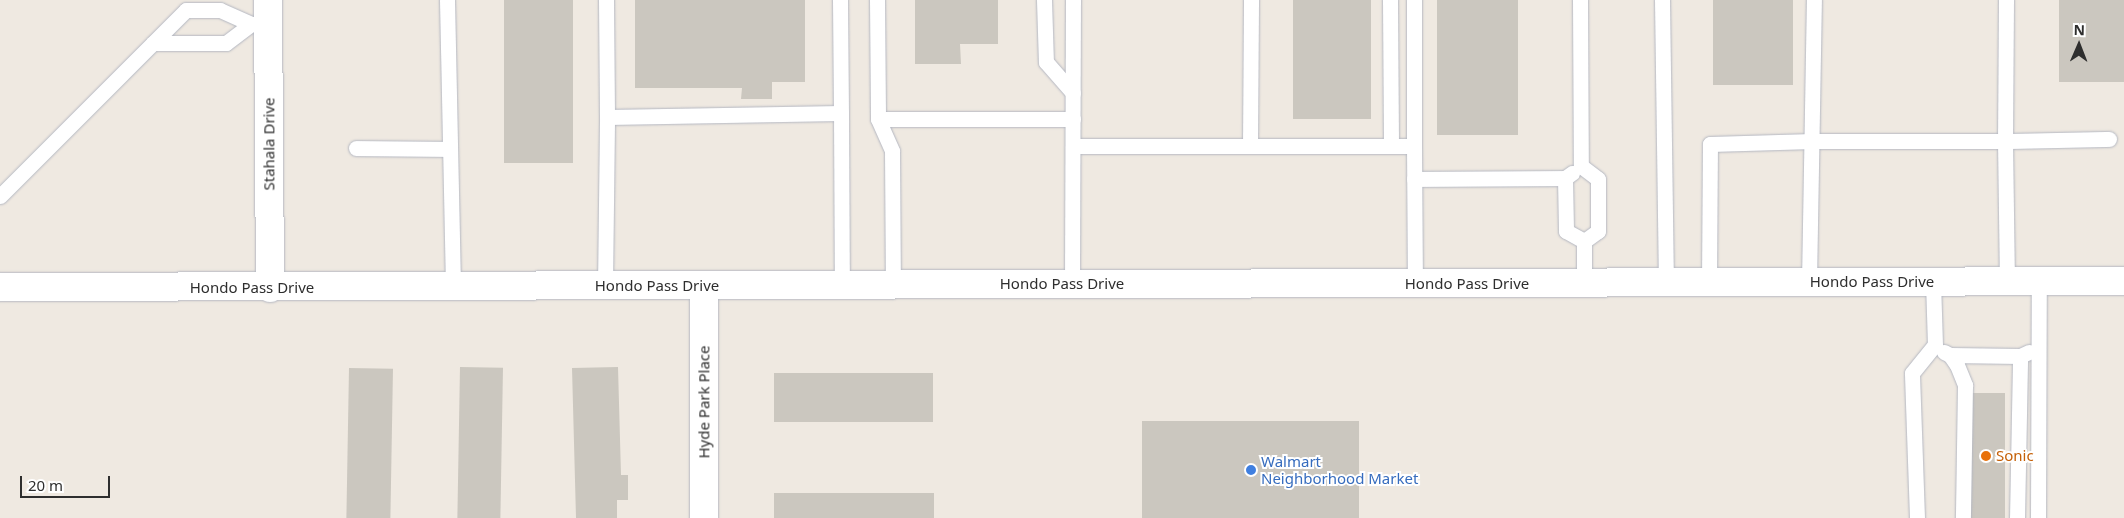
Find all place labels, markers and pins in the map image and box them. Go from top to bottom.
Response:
place label: Sonic [1996,447,2034,465]
marker: Sonic [1980,450,1992,462]
place label: Walmart Neighborhood Market [1261,452,1418,487]
marker: Walmart Neighborhood Market [1245,464,1257,476]

